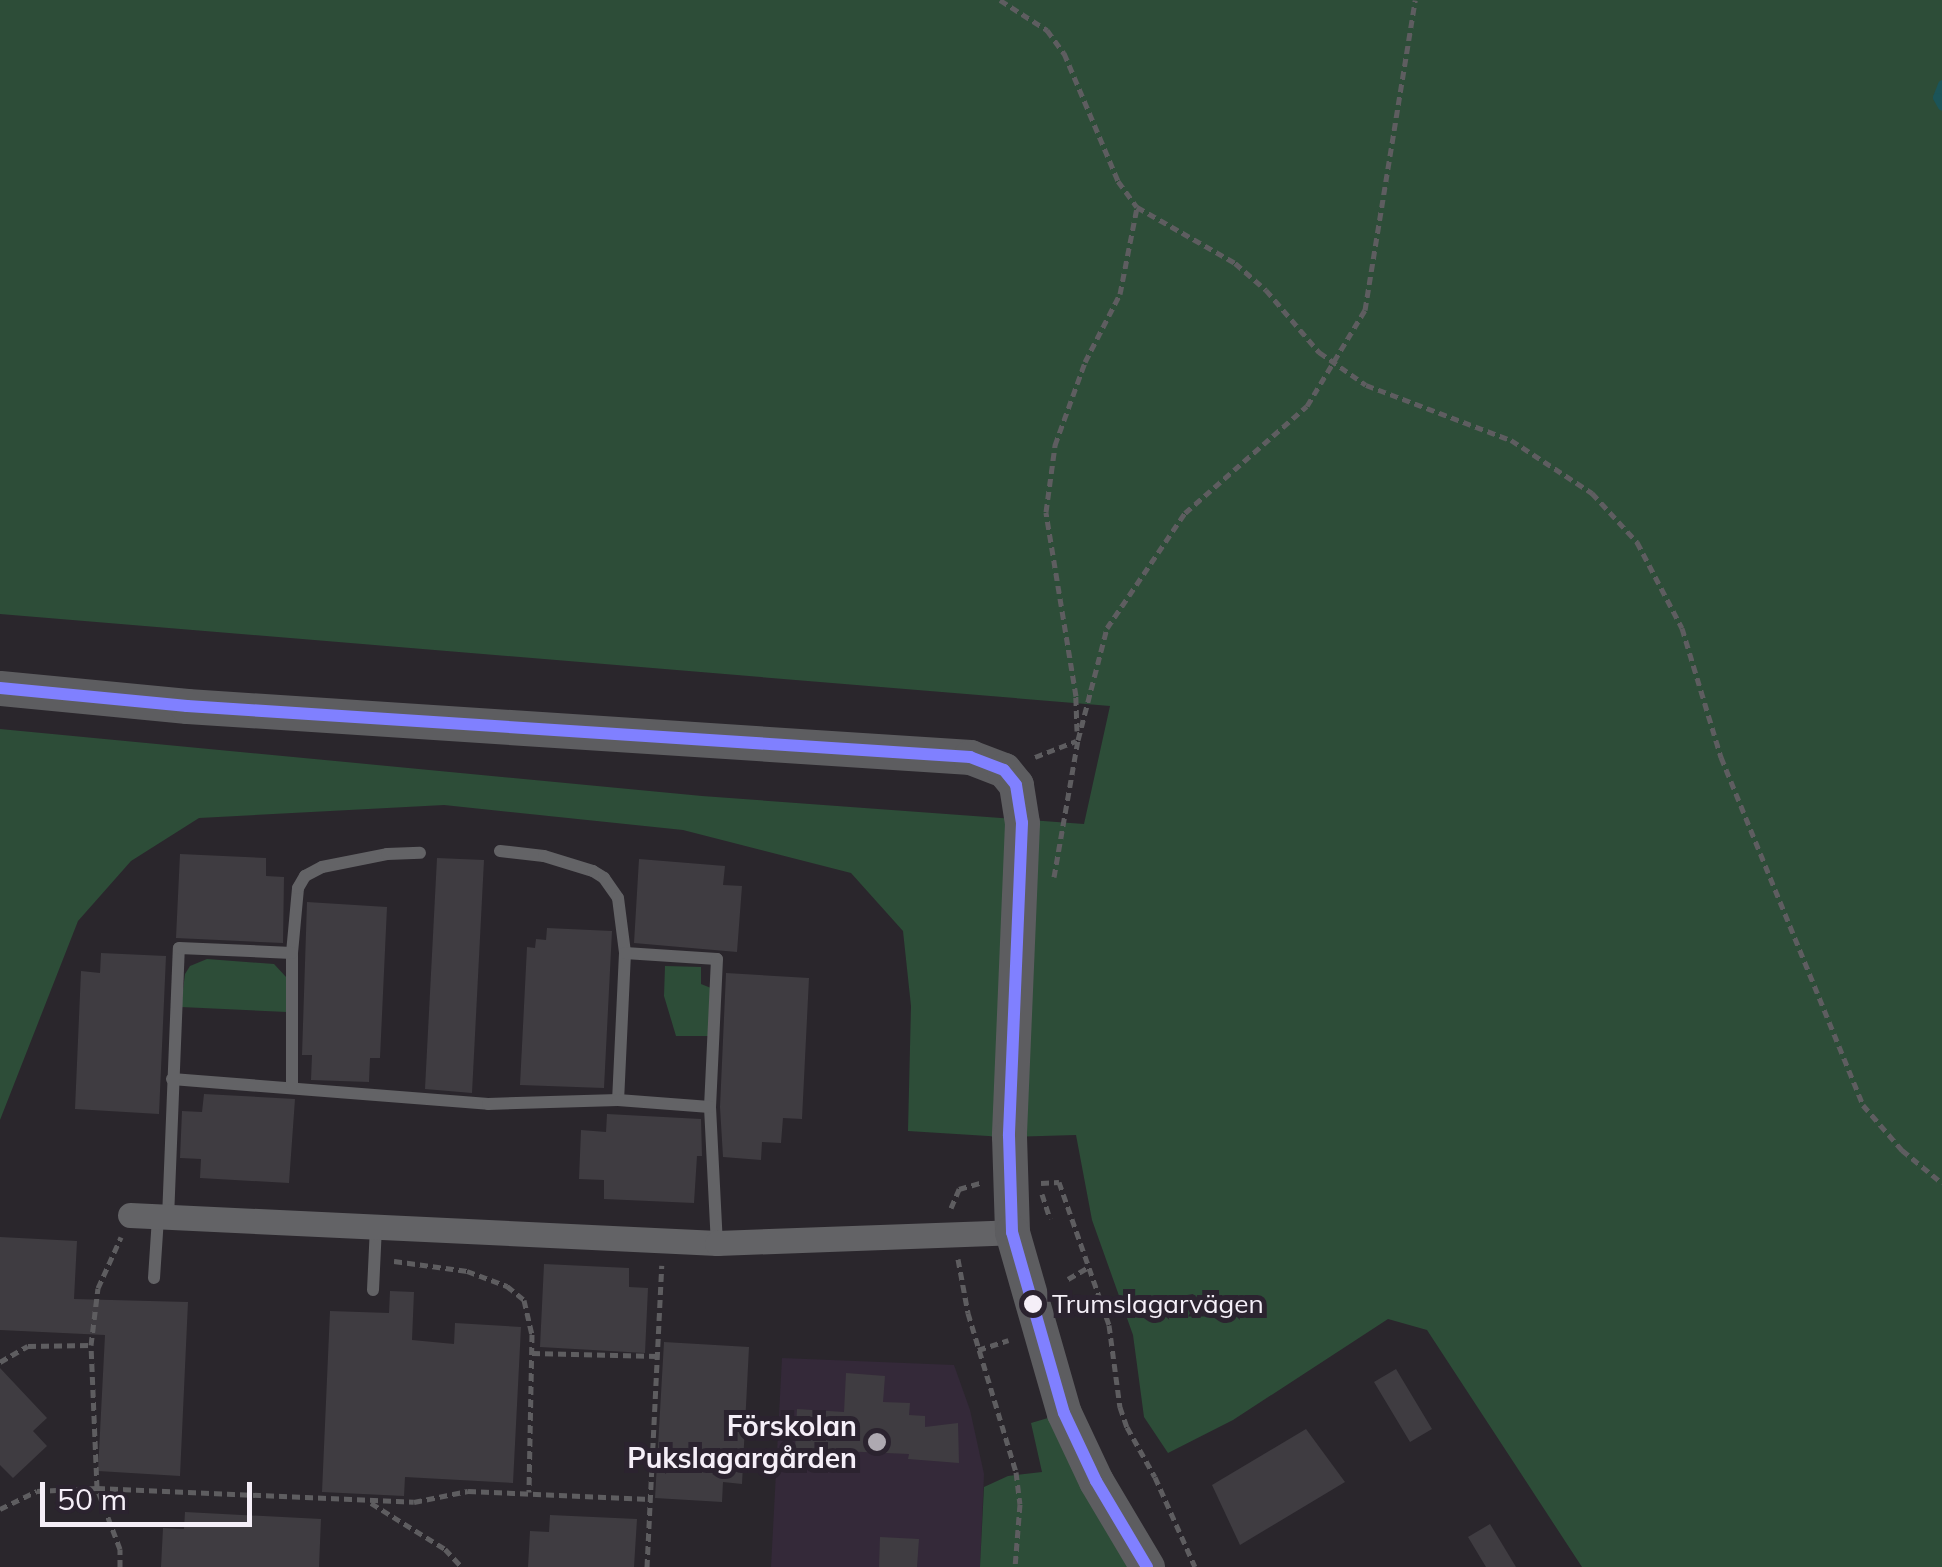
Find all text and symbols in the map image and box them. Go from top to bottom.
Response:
place label: Trumslagarvägen [1052,1288,1264,1320]
marker: Trumslagarvägen [1023,1294,1043,1314]
place label: Förskolan Pukslagargården [627,1409,857,1475]
marker: Förskolan Pukslagargården [866,1431,888,1453]
scale bar [45,1462,258,1524]
text: 50 m [57,1480,127,1518]

